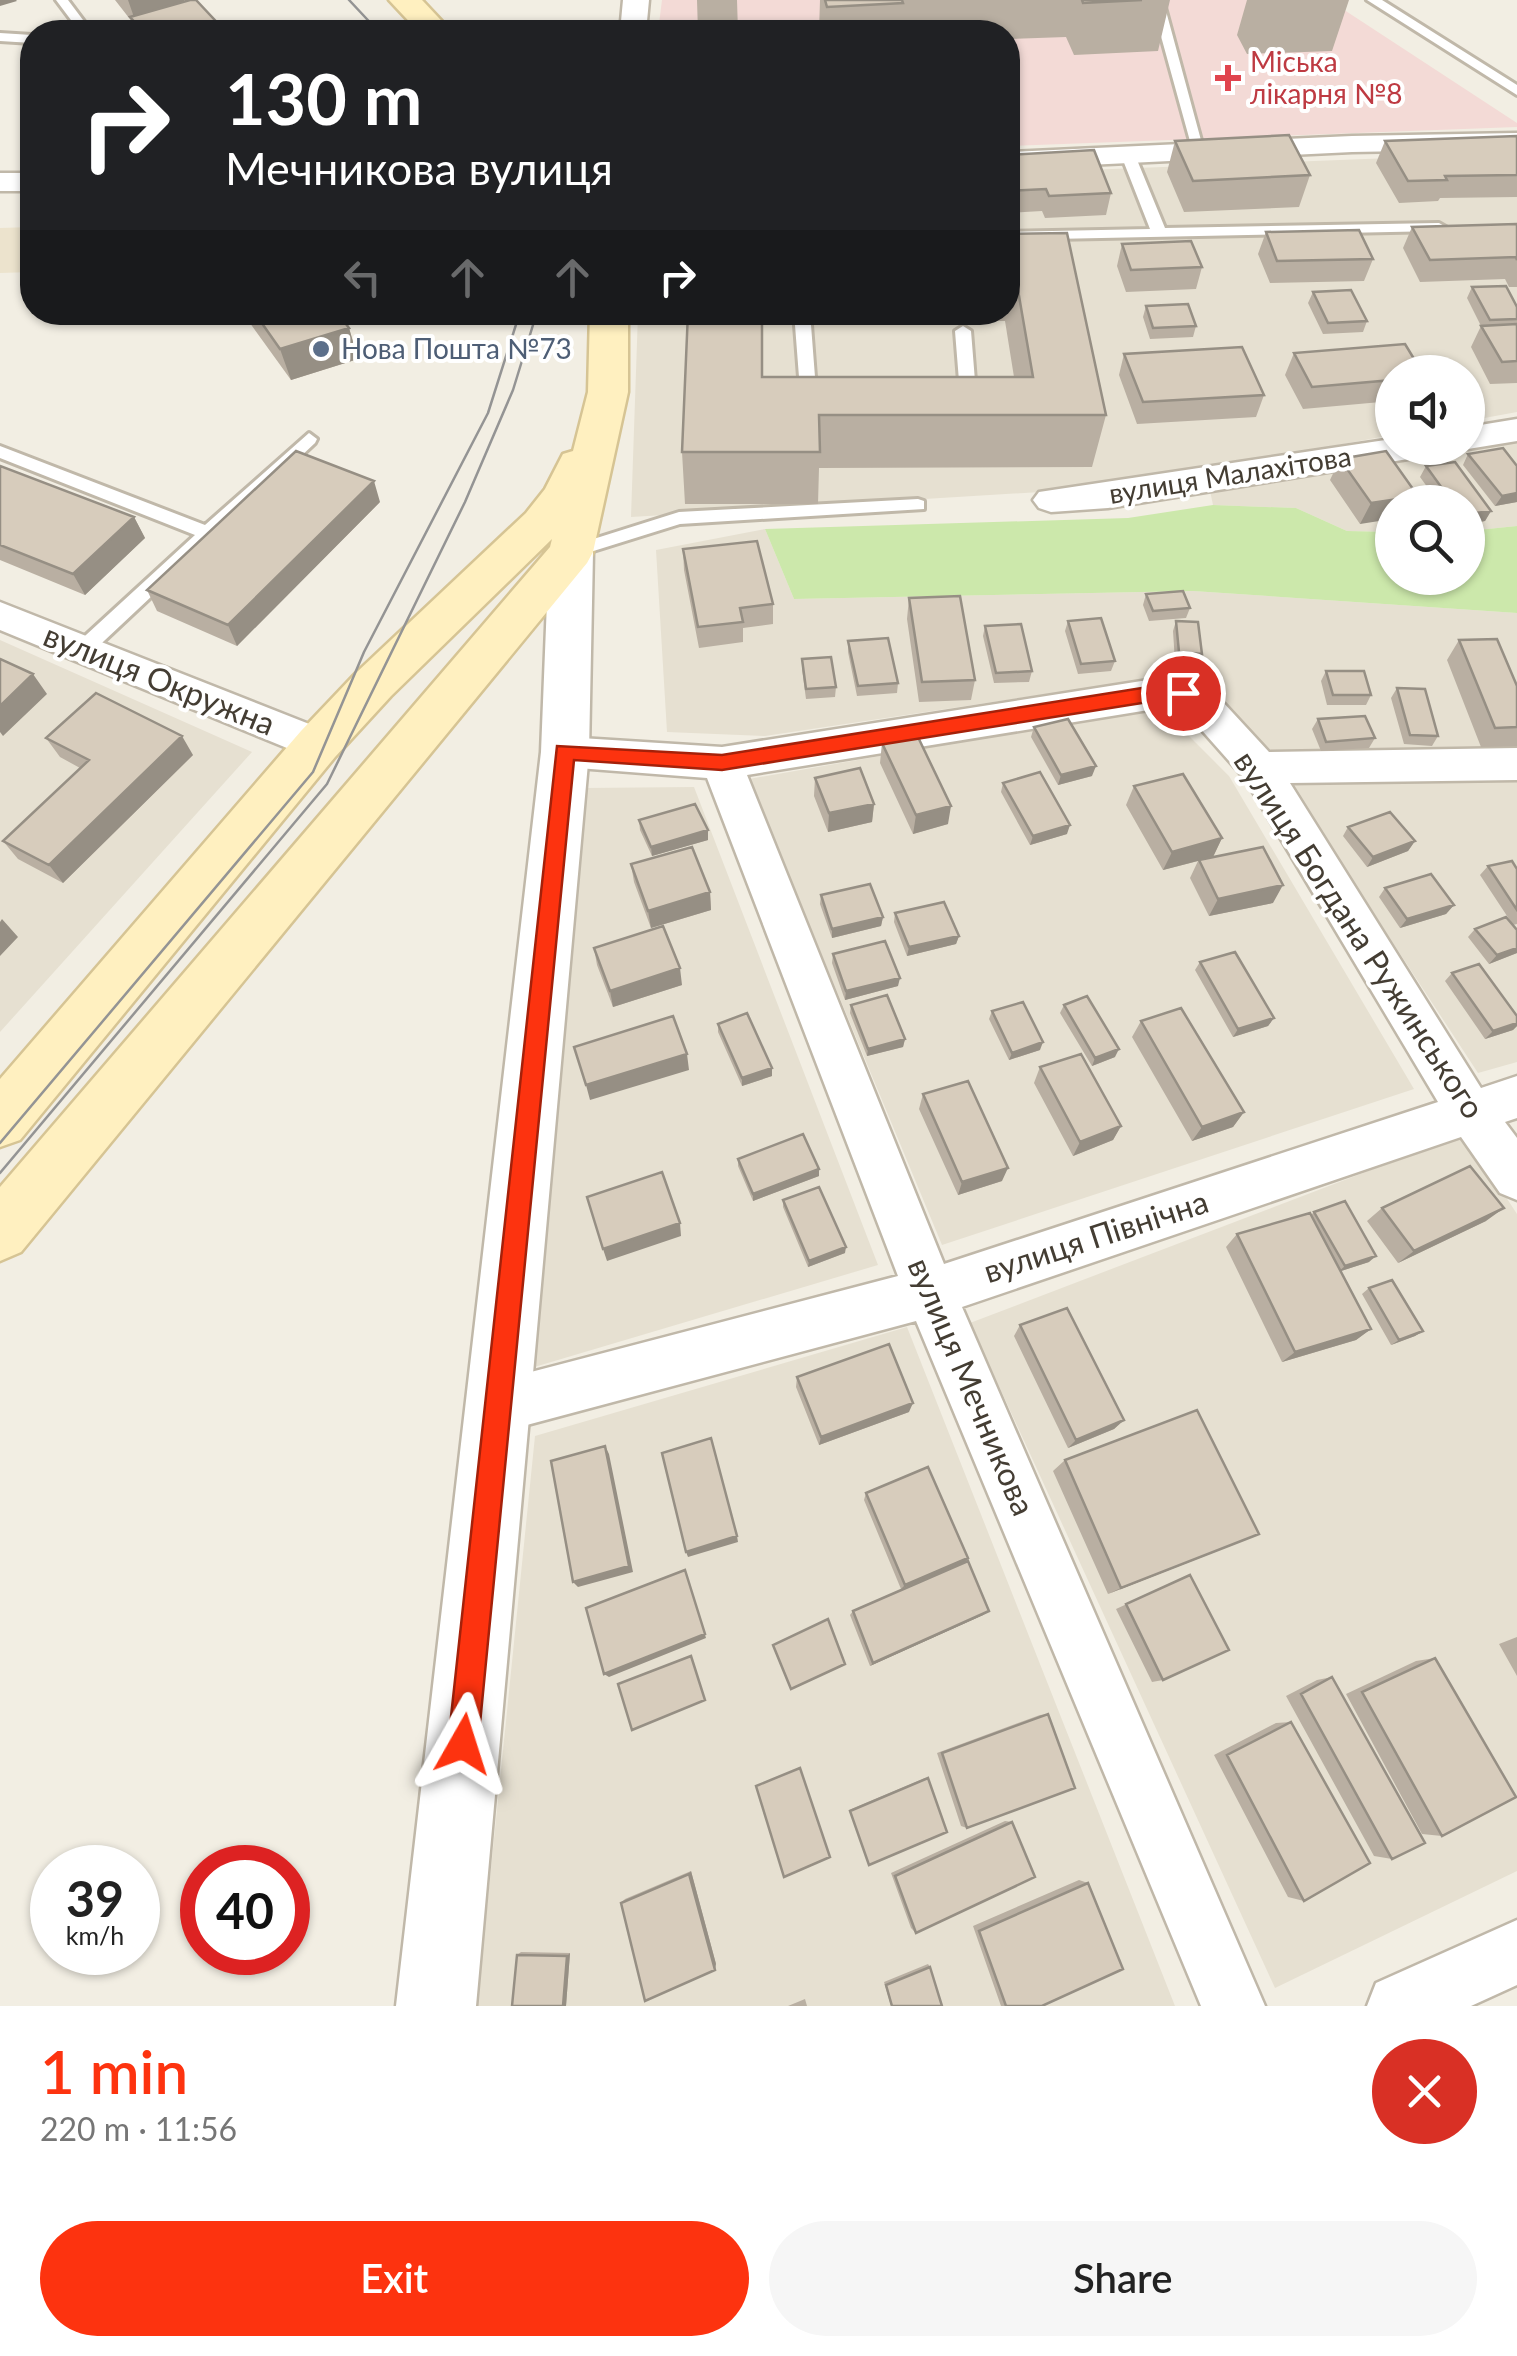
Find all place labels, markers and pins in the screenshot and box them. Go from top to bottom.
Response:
place label: Міська лікарня №8 [1250,44,1403,110]
marker: Міська лікарня №8 [1215,65,1241,91]
place label: Нова Пошта №73 [341,331,572,365]
marker: Нова Пошта №73 [310,338,332,360]
pin [1141,651,1226,736]

